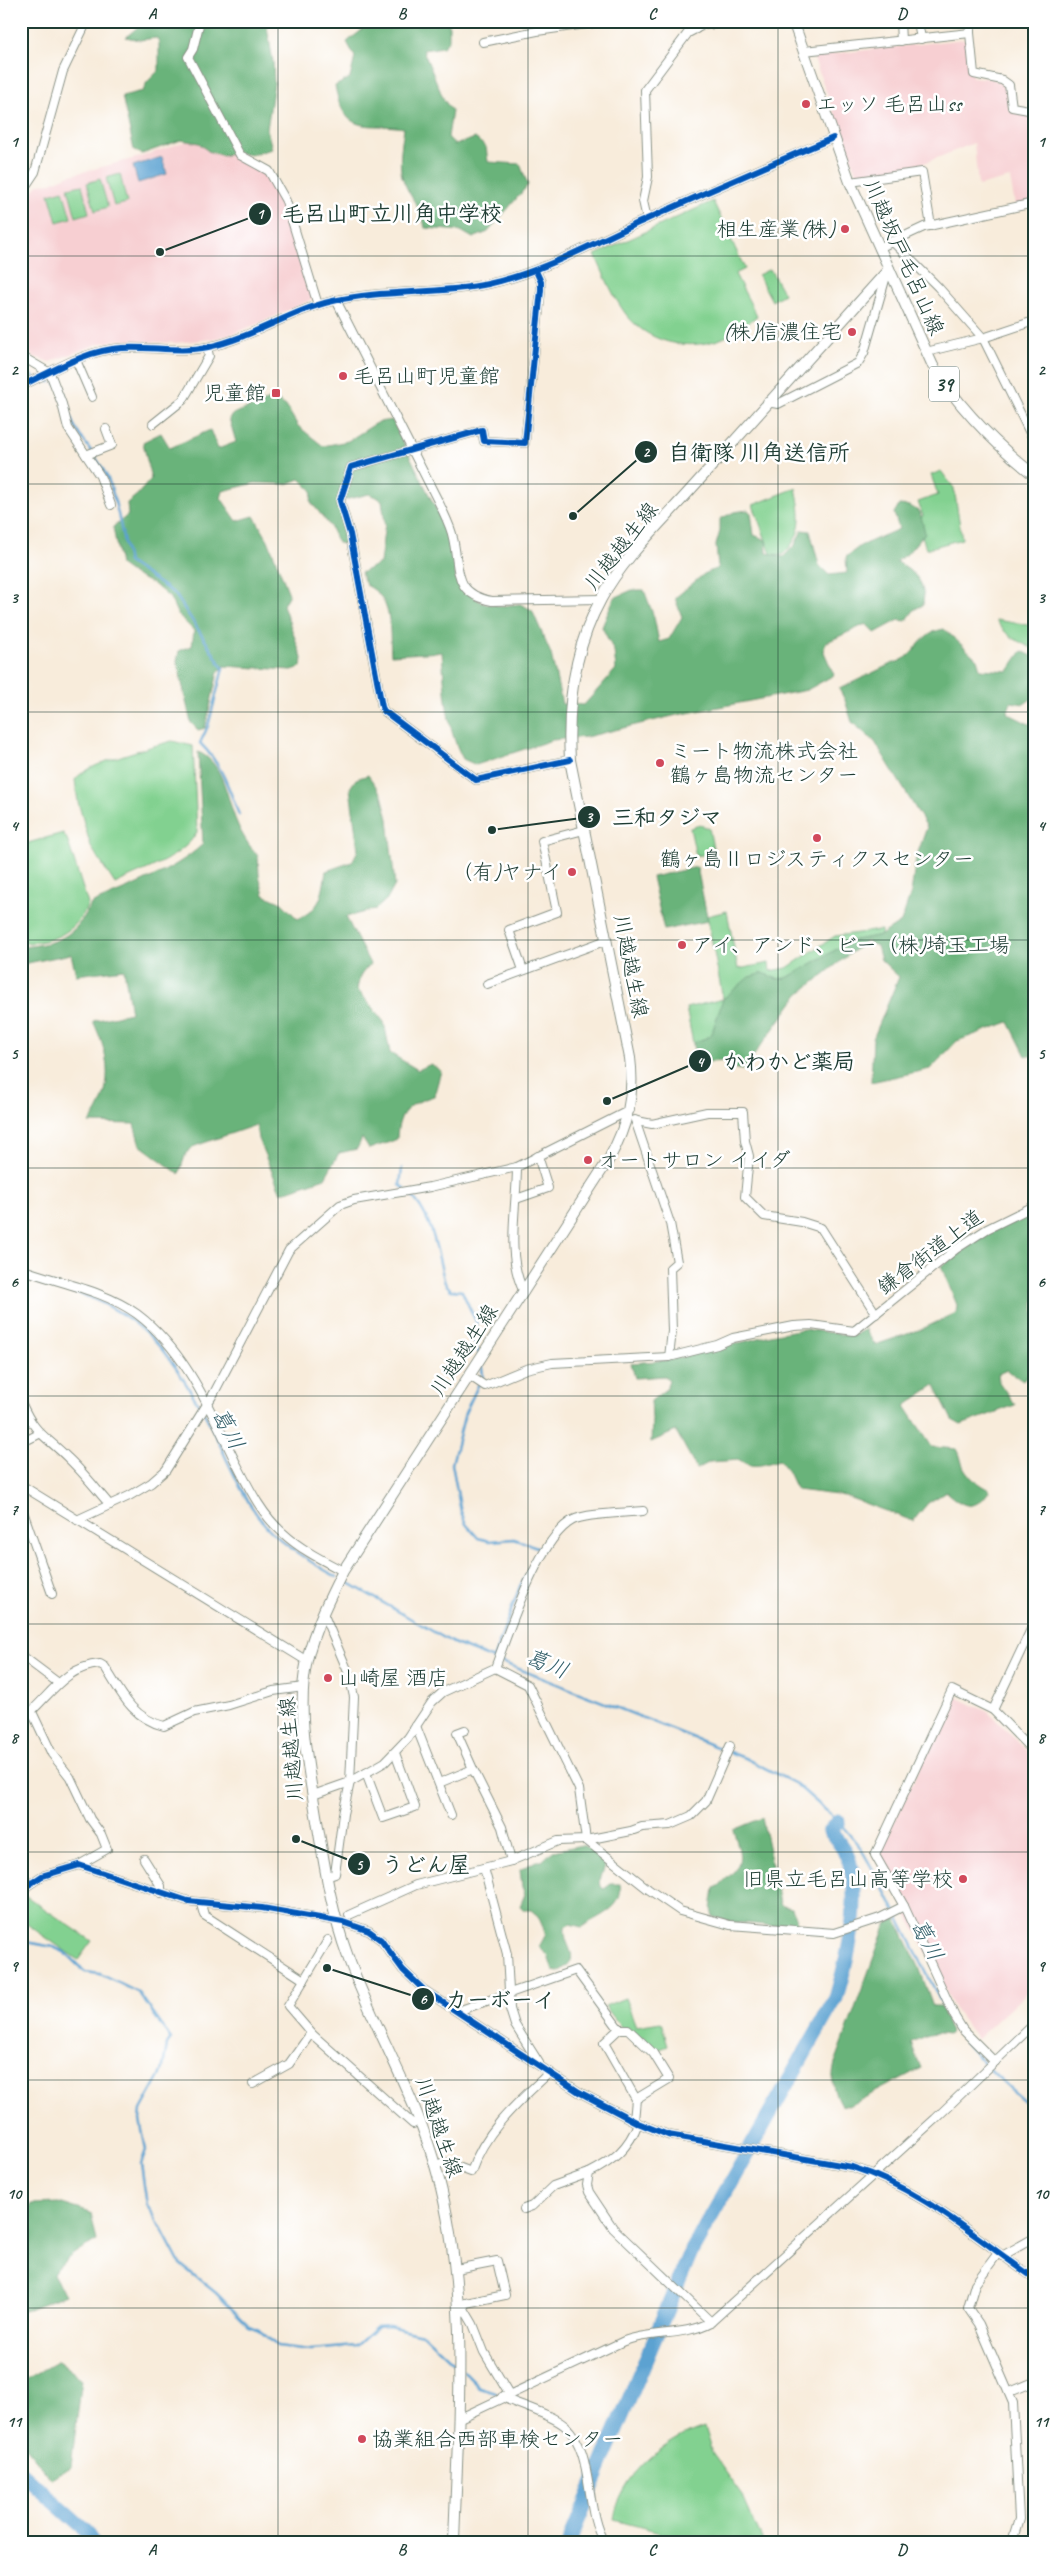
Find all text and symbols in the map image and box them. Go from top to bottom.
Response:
text: A [148,4,158,24]
text: B [398,4,408,24]
text: C [648,4,658,24]
text: D [897,4,908,24]
place label: エッソ 毛呂山ss [816,91,963,117]
marker: エッソ 毛呂山ss [800,98,812,110]
text: 1 [10,132,19,152]
text: 1 [1037,132,1046,152]
street label: 川越坂戸毛呂山線 [858,175,950,339]
callout: 毛呂山町立川角中学校 [247,195,512,232]
text: 毛呂山町立川角中学校 [282,200,502,228]
text: 1 [257,205,266,224]
place label: 相生産業(株) [716,216,836,242]
marker: 相生産業(株) [839,223,851,235]
place label: (株)信濃住宅 [723,319,842,345]
marker: (株)信濃住宅 [846,326,858,338]
text: 2 [10,360,19,380]
text: 2 [1037,360,1046,380]
place label: 毛呂山町児童館 [353,363,500,389]
road number: 39 [929,366,959,402]
marker: 毛呂山町児童館 [337,370,349,382]
place label: 児童館 [203,380,266,406]
marker: 児童館 [270,387,282,399]
callout: 自衛隊 川角送信所 [634,434,860,471]
text: 自衛隊 川角送信所 [668,439,850,467]
text: 2 [643,443,651,462]
street label: 川越越生線 [578,497,664,595]
text: 3 [10,588,19,608]
text: 3 [1037,588,1046,608]
place label: ミート物流株式会社 鶴ヶ島物流センター [670,738,859,788]
marker: ミート物流株式会社 鶴ヶ島物流センター [654,757,666,769]
callout: 三和タジマ [577,799,732,836]
text: 三和タジマ [612,804,722,832]
text: 3 [586,808,594,827]
text: 4 [10,816,19,836]
text: 4 [1037,816,1046,836]
marker: 鶴ヶ島Ⅱロジスティクスセンター [811,832,823,844]
place label: 鶴ヶ島Ⅱロジスティクスセンター [660,846,974,872]
place label: （有)ヤナイ [452,859,562,885]
marker: （有)ヤナイ [566,866,578,878]
street label: 川越越生線 [608,912,654,1020]
place label: アイ、アンド、ビー（株)埼玉工場 [692,932,1010,958]
marker: アイ、アンド、ビー（株)埼玉工場 [676,939,688,951]
callout: かわかど薬局 [688,1043,865,1080]
text: 5 [11,1044,20,1064]
text: 5 [1038,1044,1047,1064]
text: かわかど薬局 [723,1048,855,1076]
text: 4 [697,1053,706,1072]
place label: オートサロン イイダ [598,1147,791,1173]
marker: オートサロン イイダ [582,1154,594,1166]
street label: 鎌倉街道上道 [872,1204,988,1300]
text: 6 [10,1272,19,1292]
text: 6 [1037,1272,1046,1292]
street label: 川越越生線 [425,1299,503,1401]
water label: 葛川 [205,1403,251,1455]
text: 7 [10,1500,19,1520]
text: 7 [1037,1500,1046,1520]
water label: 葛川 [521,1643,573,1685]
place label: 山崎屋 酒店 [338,1665,448,1691]
marker: 山崎屋 酒店 [322,1672,334,1684]
street label: 川越越生線 [273,1696,309,1802]
text: 8 [10,1728,19,1748]
text: 8 [1037,1728,1046,1748]
callout: うどん屋 [347,1846,480,1883]
text: うどん屋 [382,1851,470,1879]
text: 5 [356,1856,364,1875]
place label: 旧県立毛呂山高等学校 [743,1866,953,1892]
marker: 旧県立毛呂山高等学校 [957,1873,969,1885]
water label: 葛川 [904,1914,950,1966]
text: 9 [10,1956,19,1976]
text: 9 [1037,1956,1046,1976]
callout: カーボーイ [410,1980,565,2017]
text: カーボーイ [445,1986,555,2014]
text: 6 [419,1990,427,2009]
street label: 川越越生線 [410,2073,468,2181]
text: 10 [7,2184,23,2204]
text: 10 [1034,2184,1050,2204]
text: 11 [7,2412,23,2432]
text: 11 [1034,2412,1050,2432]
place label: 協業組合西部車検センター [372,2426,623,2452]
marker: 協業組合西部車検センター [356,2433,368,2445]
text: A [148,2540,158,2560]
text: B [398,2540,408,2560]
text: C [648,2540,658,2560]
text: D [897,2540,908,2560]

